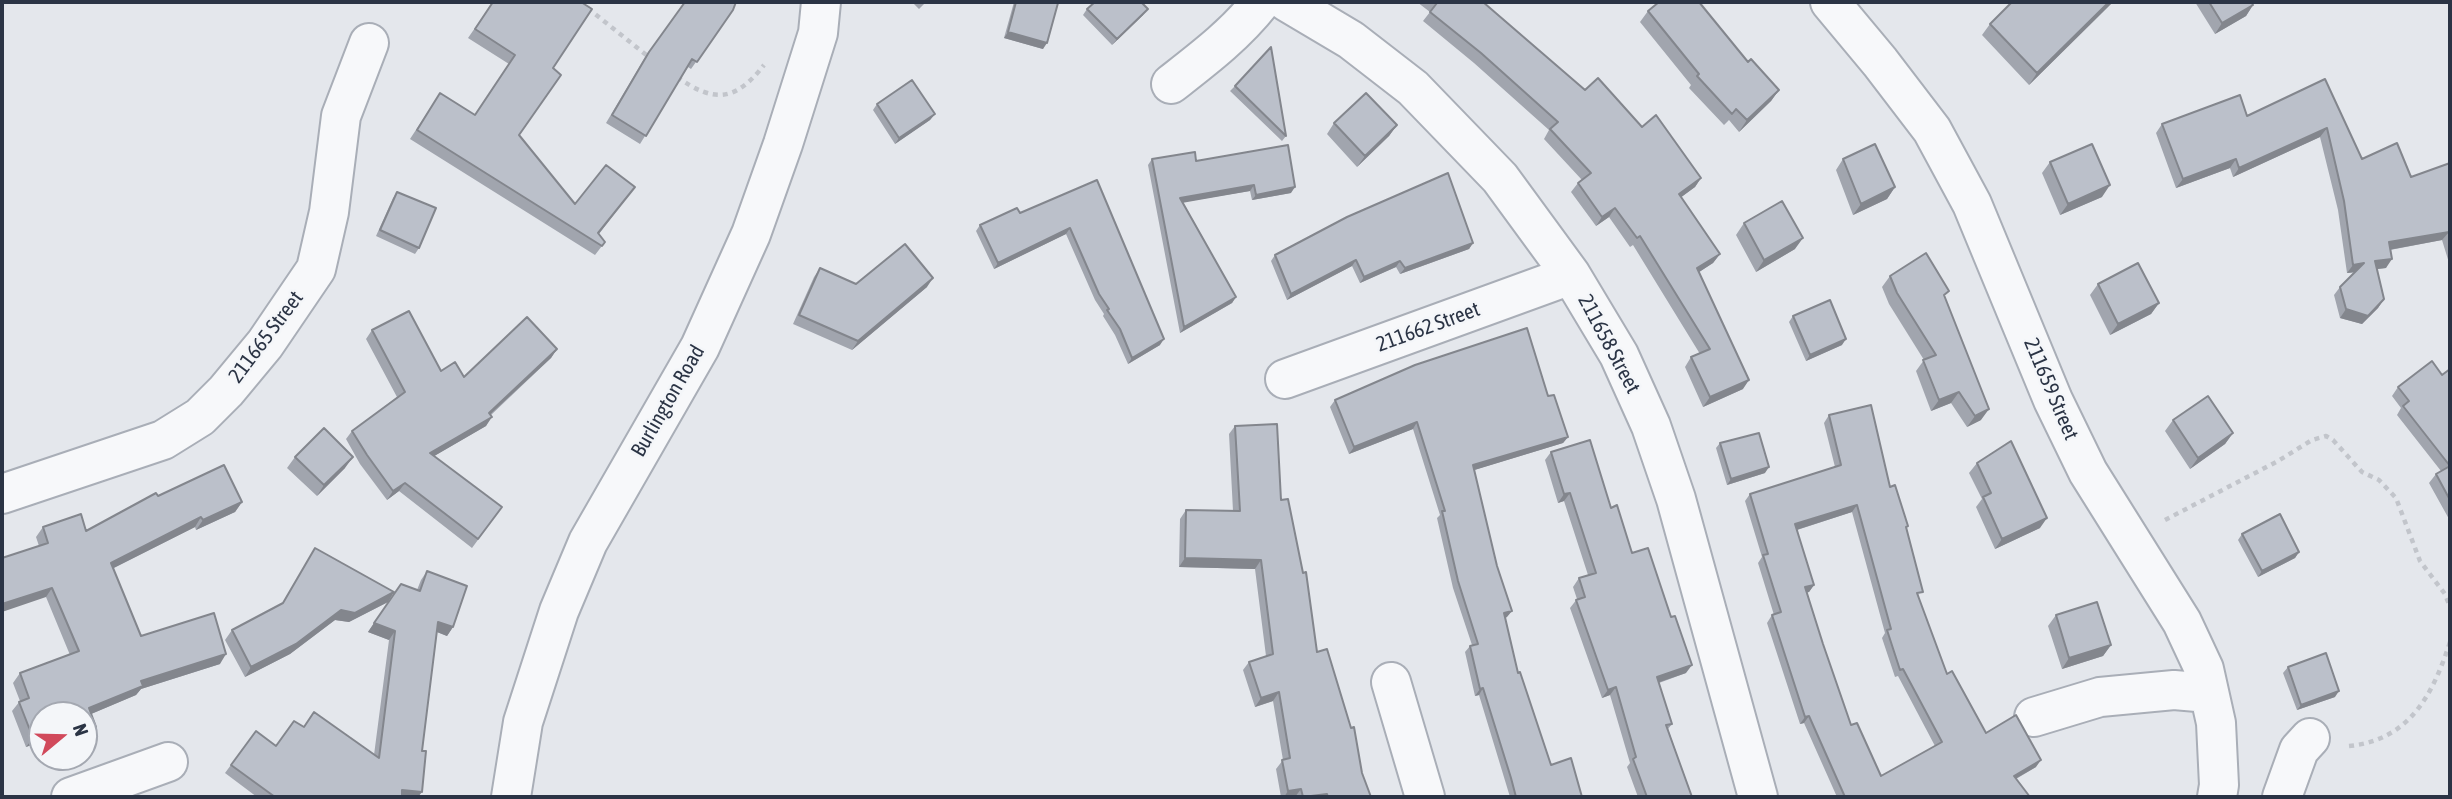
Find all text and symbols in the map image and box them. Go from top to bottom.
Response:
street label: 211665 Street [223,286,309,388]
street label: 211658 Street [1572,290,1646,398]
street label: 211662 Street [1373,297,1483,357]
street label: 211659 Street [2018,334,2084,444]
street label: Burlington Road [626,341,710,461]
north arrow [28,701,98,771]
text: N [69,721,93,739]

